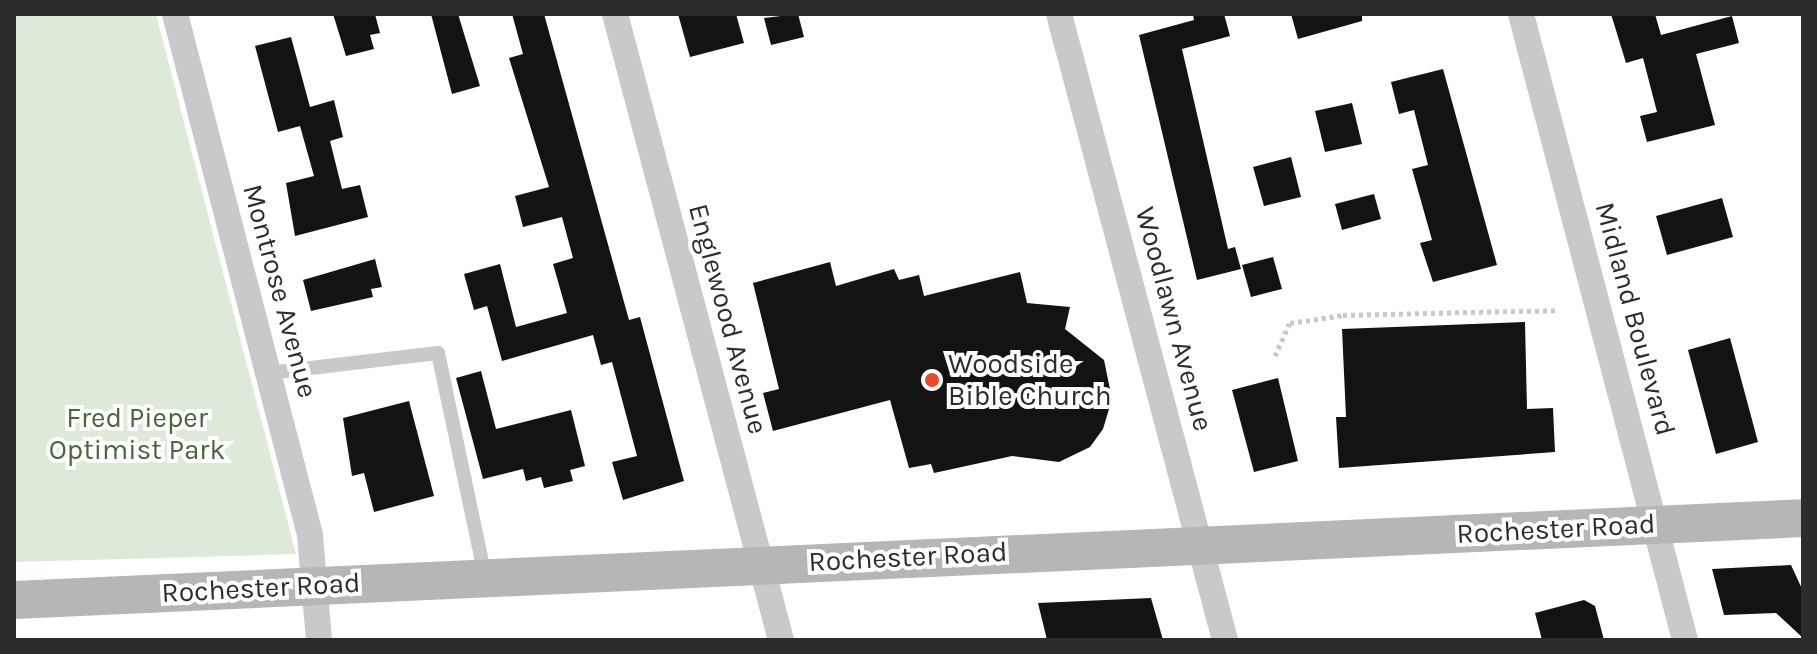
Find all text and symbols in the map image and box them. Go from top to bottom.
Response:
street label: Montrose Avenue [235,181,325,401]
street label: Midland Boulevard [1588,199,1682,439]
street label: Englewood Avenue [681,200,775,438]
street label: Woodlawn Avenue [1128,203,1220,435]
place label: Woodside Bible Church [948,347,1112,413]
marker: Woodside Bible Church [923,371,941,389]
park label: Fred Pieper Optimist Park [49,401,225,467]
street label: Rochester Road [1456,507,1656,551]
street label: Rochester Road [808,535,1008,579]
street label: Rochester Road [161,566,361,610]

